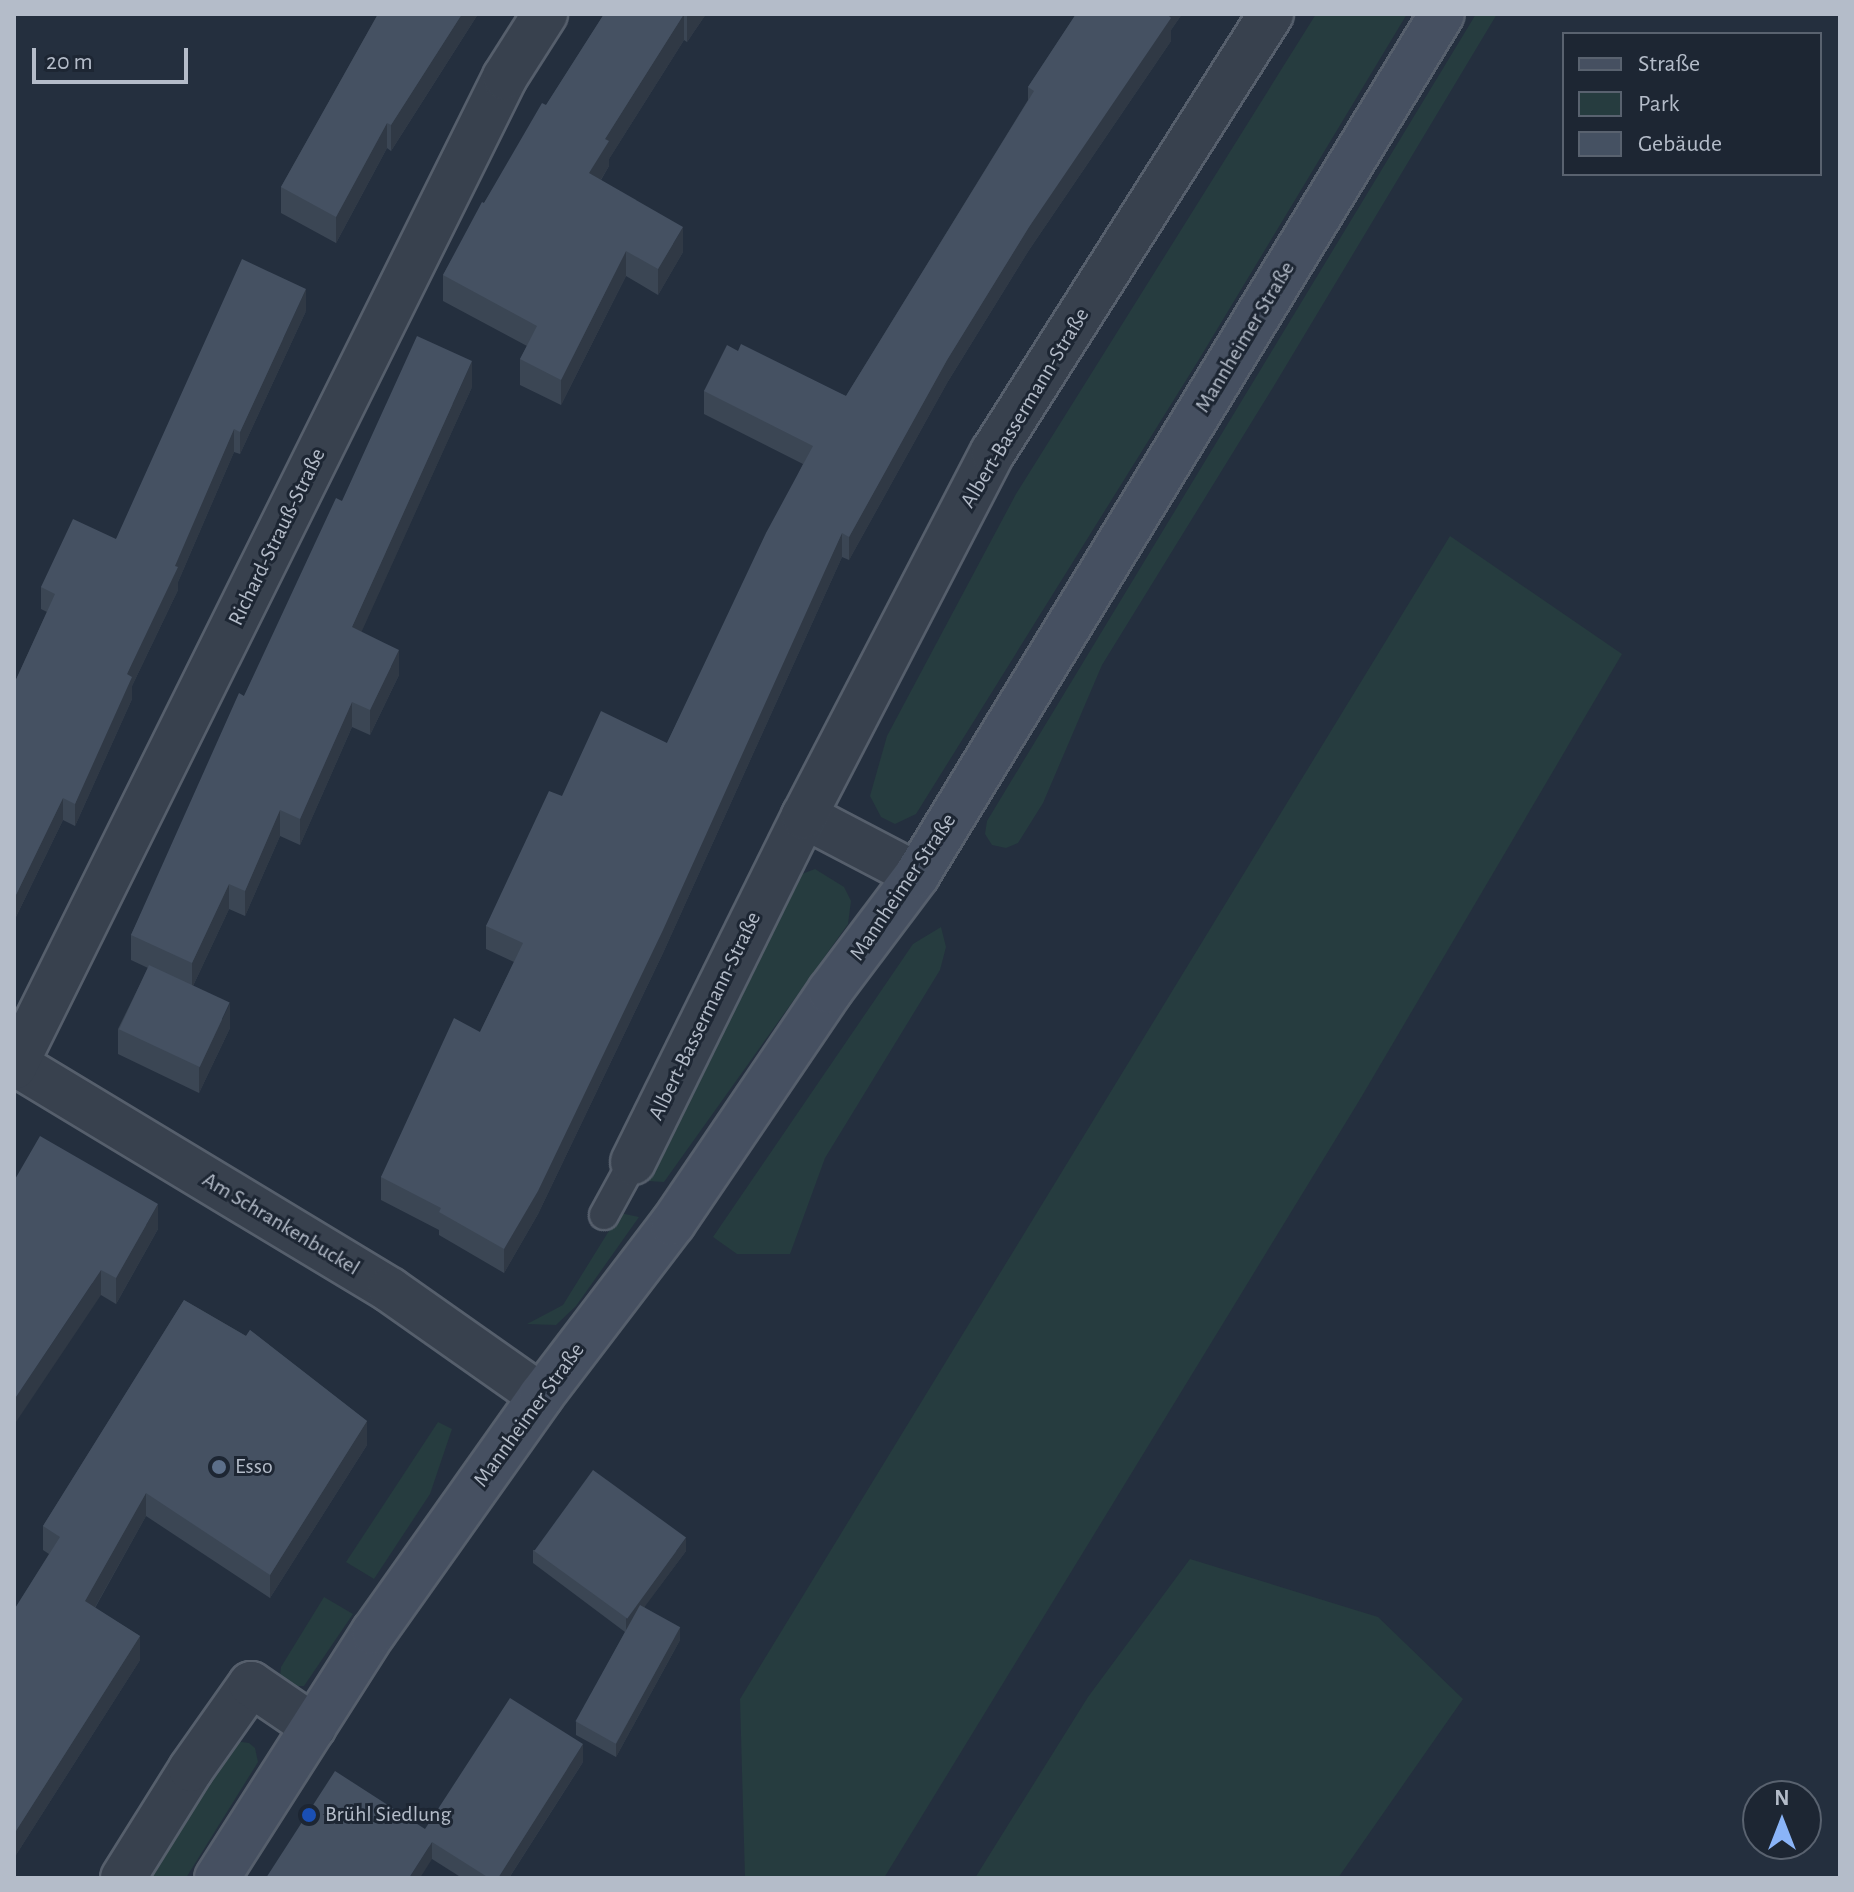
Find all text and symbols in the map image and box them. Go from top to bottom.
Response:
scale bar [36,32,192,82]
legend [1562,32,1822,176]
text: 20 m [46,50,93,74]
text: Straße [1638,52,1700,76]
text: Park [1638,92,1679,116]
text: Gebäude [1638,132,1722,156]
street label: Mannheimer Straße [1189,257,1301,417]
street label: Albert-Bassermann-Straße [955,303,1095,513]
street label: Richard-Strauß-Straße [223,444,331,630]
street label: Mannheimer Straße [844,808,962,966]
street label: Albert-Bassermann-Straße [643,907,767,1125]
street label: Am Schrankenbuckel [198,1167,364,1281]
street label: Mannheimer Straße [468,1338,590,1492]
place label: Esso [235,1454,273,1480]
marker: Esso [210,1458,228,1476]
north arrow [1742,1780,1822,1860]
text: N [1774,1787,1790,1809]
place label: Brühl Siedlung [325,1802,451,1828]
marker: Brühl Siedlung [300,1806,318,1824]

